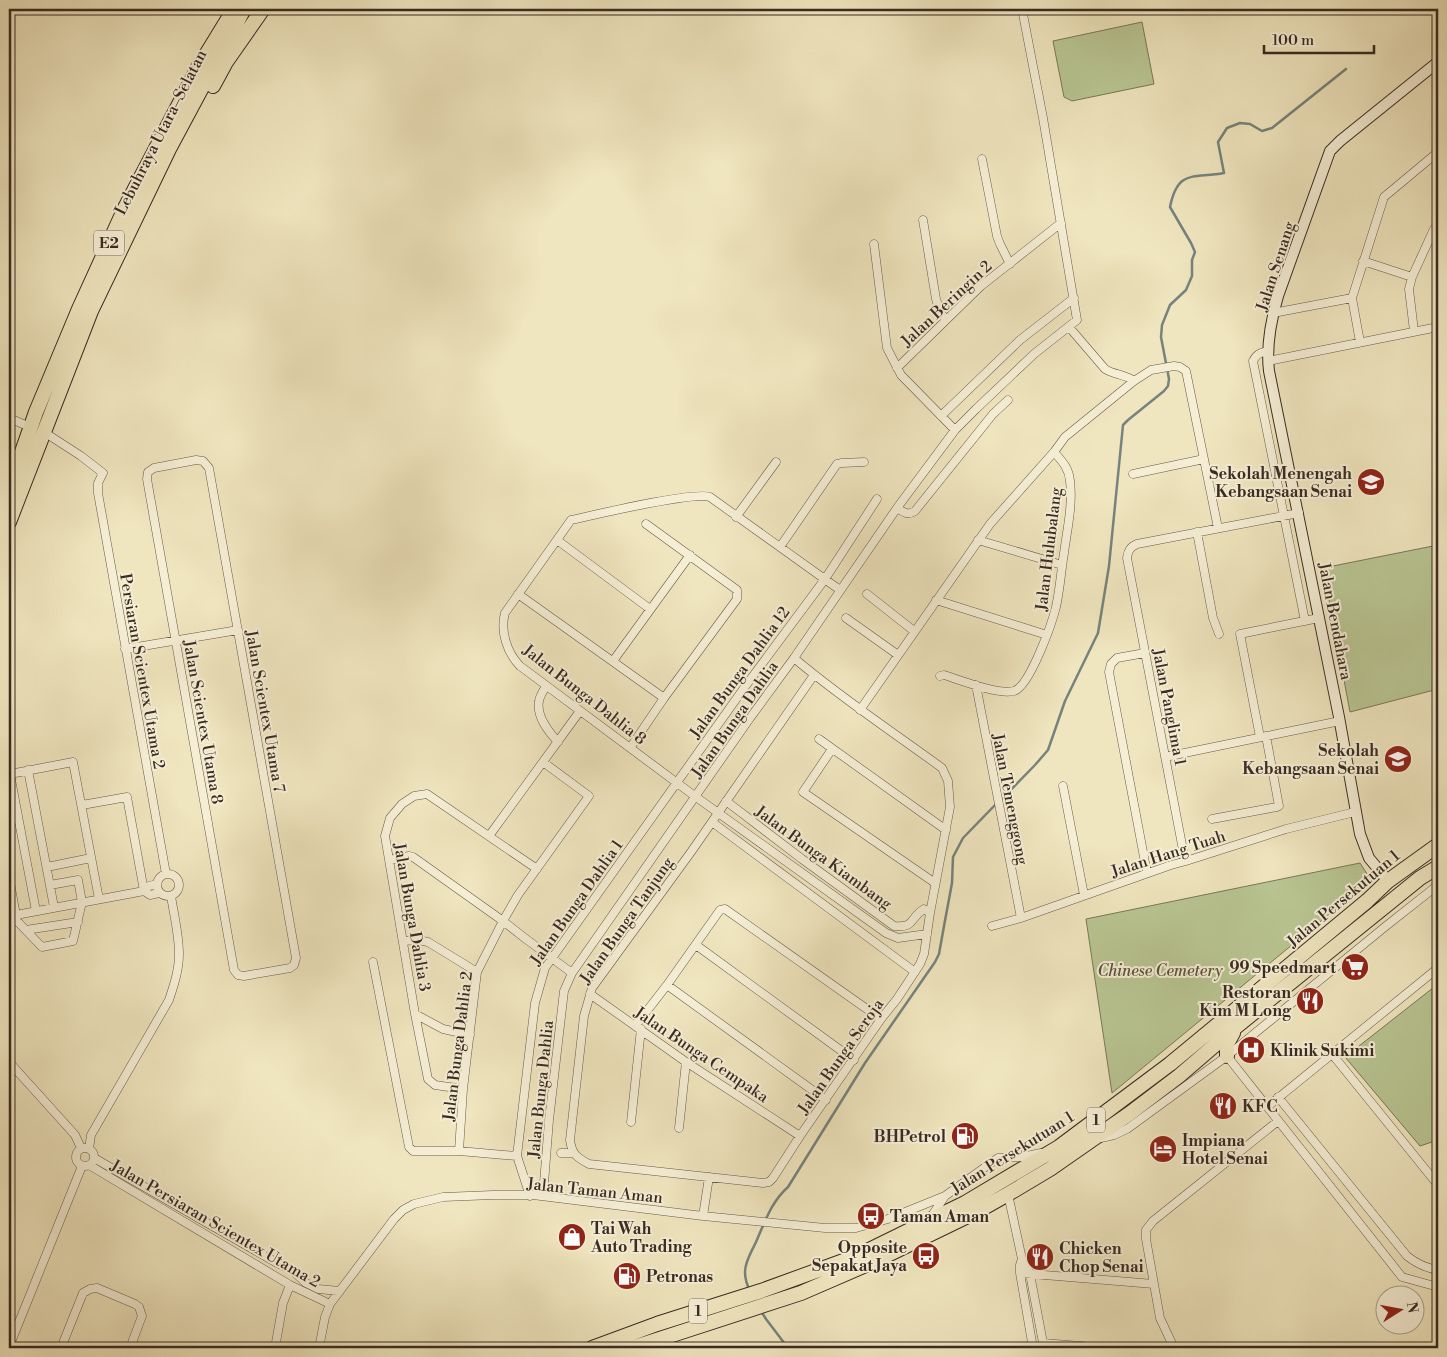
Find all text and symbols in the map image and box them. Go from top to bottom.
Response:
scale bar [1264,22,1374,54]
text: 100 m [1272,31,1314,50]
street label: Lebuhraya Utara–Selatan [110,46,212,219]
street label: Jalan Senang [1252,218,1300,315]
road number: E2 [94,230,124,256]
street label: Jalan Beringin 2 [896,256,996,352]
place label: Sekolah Menengah Kebangsaan Senai [1209,464,1352,502]
school or university icon: Sekolah Menengah Kebangsaan Senai [1356,467,1386,497]
street label: Jalan Hulubalang [1031,486,1067,613]
street label: Jalan Bendahara [1314,560,1356,682]
street label: Persiaran Scientex Utama 2 [115,572,169,771]
street label: Jalan Bunga Dahlia 12 [685,602,793,742]
street label: Jalan Scientex Utama 7 [241,627,289,794]
street label: Jalan Scientex Utama 8 [179,638,227,806]
street label: Jalan Bunga Dahlia 8 [518,640,650,749]
street label: Jalan Panglima 1 [1148,646,1190,768]
street label: Jalan Bunga Dahlia [686,657,782,781]
street label: Jalan Temenggong [987,731,1033,867]
place label: Sekolah Kebangsaan Senai [1242,741,1379,779]
school or university icon: Sekolah Kebangsaan Senai [1383,744,1413,774]
street label: Jalan Bunga Kiambang [750,801,896,915]
street label: Jalan Hang Tuah [1108,826,1229,882]
street label: Jalan Bunga Dahlia 1 [525,836,628,970]
street label: Jalan Bunga Dahlia 3 [389,840,435,993]
street label: Jalan Persekutuan 1 [1282,846,1404,952]
street label: Jalan Bunga Tanjung [575,853,679,989]
supermarket icon: 99 Speedmart [1340,952,1370,982]
place label: 99 Speedmart [1229,958,1336,978]
park label: Chinese Cemetery [1097,961,1223,981]
street label: Jalan Bunga Dahlia 2 [439,970,477,1123]
place label: Restoran Kim M Long [1199,983,1292,1021]
restaurant icon: Restoran Kim M Long [1295,986,1325,1016]
street label: Jalan Bunga Seroja [793,994,889,1119]
street label: Jalan Bunga Cempaka [630,1002,773,1108]
street label: Jalan Bunga Dahlia [524,1018,558,1160]
hospital icon: Klinik Sukimi [1236,1035,1266,1065]
place label: Klinik Sukimi [1270,1041,1374,1061]
restaurant icon: KFC [1208,1091,1238,1121]
place label: KFC [1242,1097,1278,1117]
street label: Jalan Persekutuan 1 [947,1107,1078,1199]
road number: 1 [1087,1108,1105,1132]
fuel station icon: BHPetrol [950,1121,980,1151]
place label: BHPetrol [874,1127,947,1147]
place label: Impiana Hotel Senai [1182,1131,1268,1169]
hotel icon: Impiana Hotel Senai [1148,1134,1178,1164]
street label: Jalan Persiaran Scientex Utama 2 [106,1155,324,1292]
street label: Jalan Taman Aman [525,1174,664,1208]
bus stop icon: Taman Aman [856,1201,886,1231]
place label: Taman Aman [890,1207,989,1227]
place label: Tai Wah Auto Trading [590,1219,692,1257]
shop icon: Tai Wah Auto Trading [557,1222,587,1252]
place label: Opposite Sepakat Jaya [812,1238,907,1276]
place label: Chicken Chop Senai [1059,1239,1144,1277]
bus stop icon: Opposite Sepakat Jaya [911,1241,941,1271]
restaurant icon: Chicken Chop Senai [1025,1242,1055,1272]
fuel station icon: Petronas [612,1261,642,1291]
place label: Petronas [646,1267,713,1287]
north arrow [1374,1284,1424,1334]
road number: 1 [689,1298,707,1324]
text: N [1402,1301,1422,1315]

